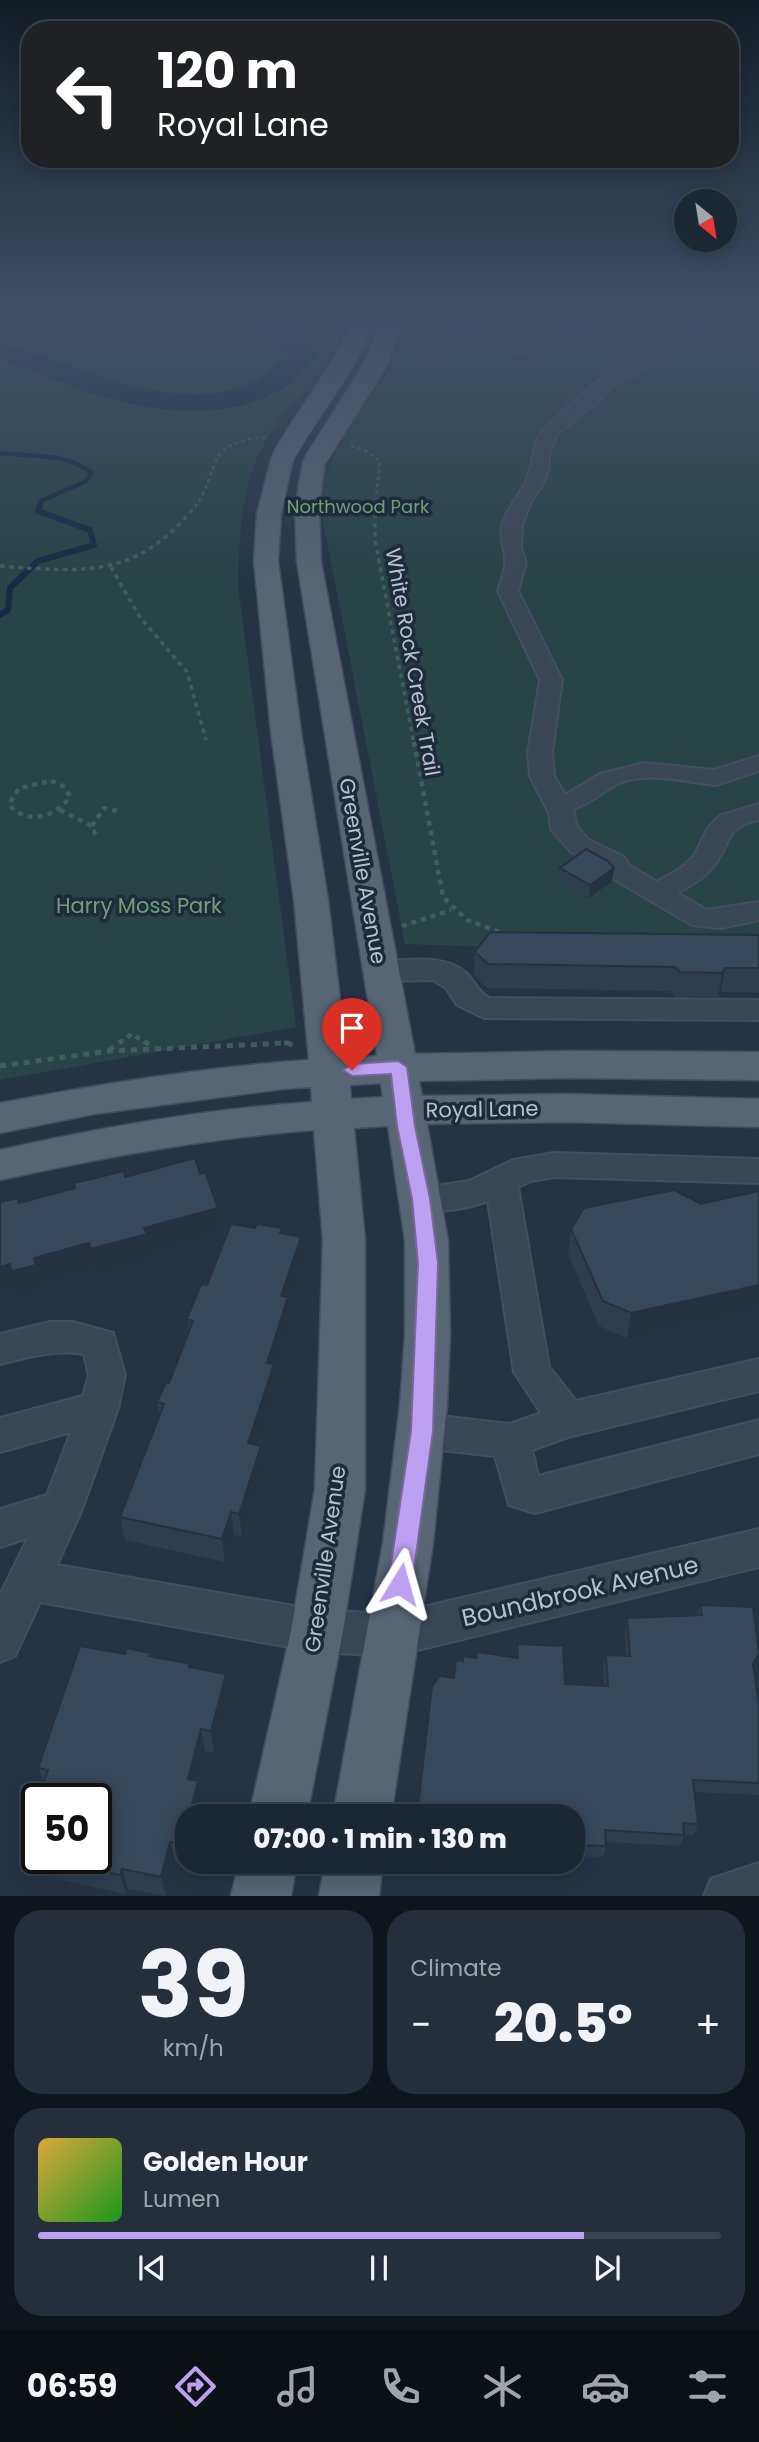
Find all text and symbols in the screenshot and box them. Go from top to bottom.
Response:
text: 120 m [157,37,298,105]
icon: left [42,49,133,140]
text: Royal Lane [157,102,329,147]
north arrow [674,189,737,252]
map controls [674,189,737,252]
park label: Northwood Park [287,494,430,519]
street label: White Rock Creek Trail [379,546,447,778]
street label: Greenville Avenue [332,776,394,966]
park label: Harry Moss Park [56,891,222,920]
pin [322,998,382,1070]
icon: arrive [333,1009,371,1047]
street label: Royal Lane [425,1094,539,1124]
street label: Greenville Avenue [298,1464,352,1654]
position arrow [363,1547,437,1621]
street label: Boundbrook Avenue [458,1548,702,1634]
speed limit sign: 50 [21,1783,112,1874]
text: 07:00 · 1 min · 130 m [253,1821,507,1857]
text: 39 [138,1921,249,2049]
text: Climate [411,1952,501,1984]
text: 20.5° [494,1987,632,2060]
text: − [411,1998,431,2051]
text: + [695,1998,721,2051]
text: km/h [163,2032,224,2064]
text: Golden Hour [143,2144,308,2180]
text: Lumen [143,2183,220,2215]
icon: previous [133,2249,171,2287]
icon: pause [360,2249,398,2287]
icon: next [588,2249,626,2287]
icon: directions [171,2362,220,2411]
icon: music [273,2362,322,2411]
icon: phone [376,2362,425,2411]
icon: climate [478,2362,527,2411]
icon: car [581,2362,630,2411]
icon: filters [683,2362,732,2411]
text: 06:59 [27,2363,118,2408]

